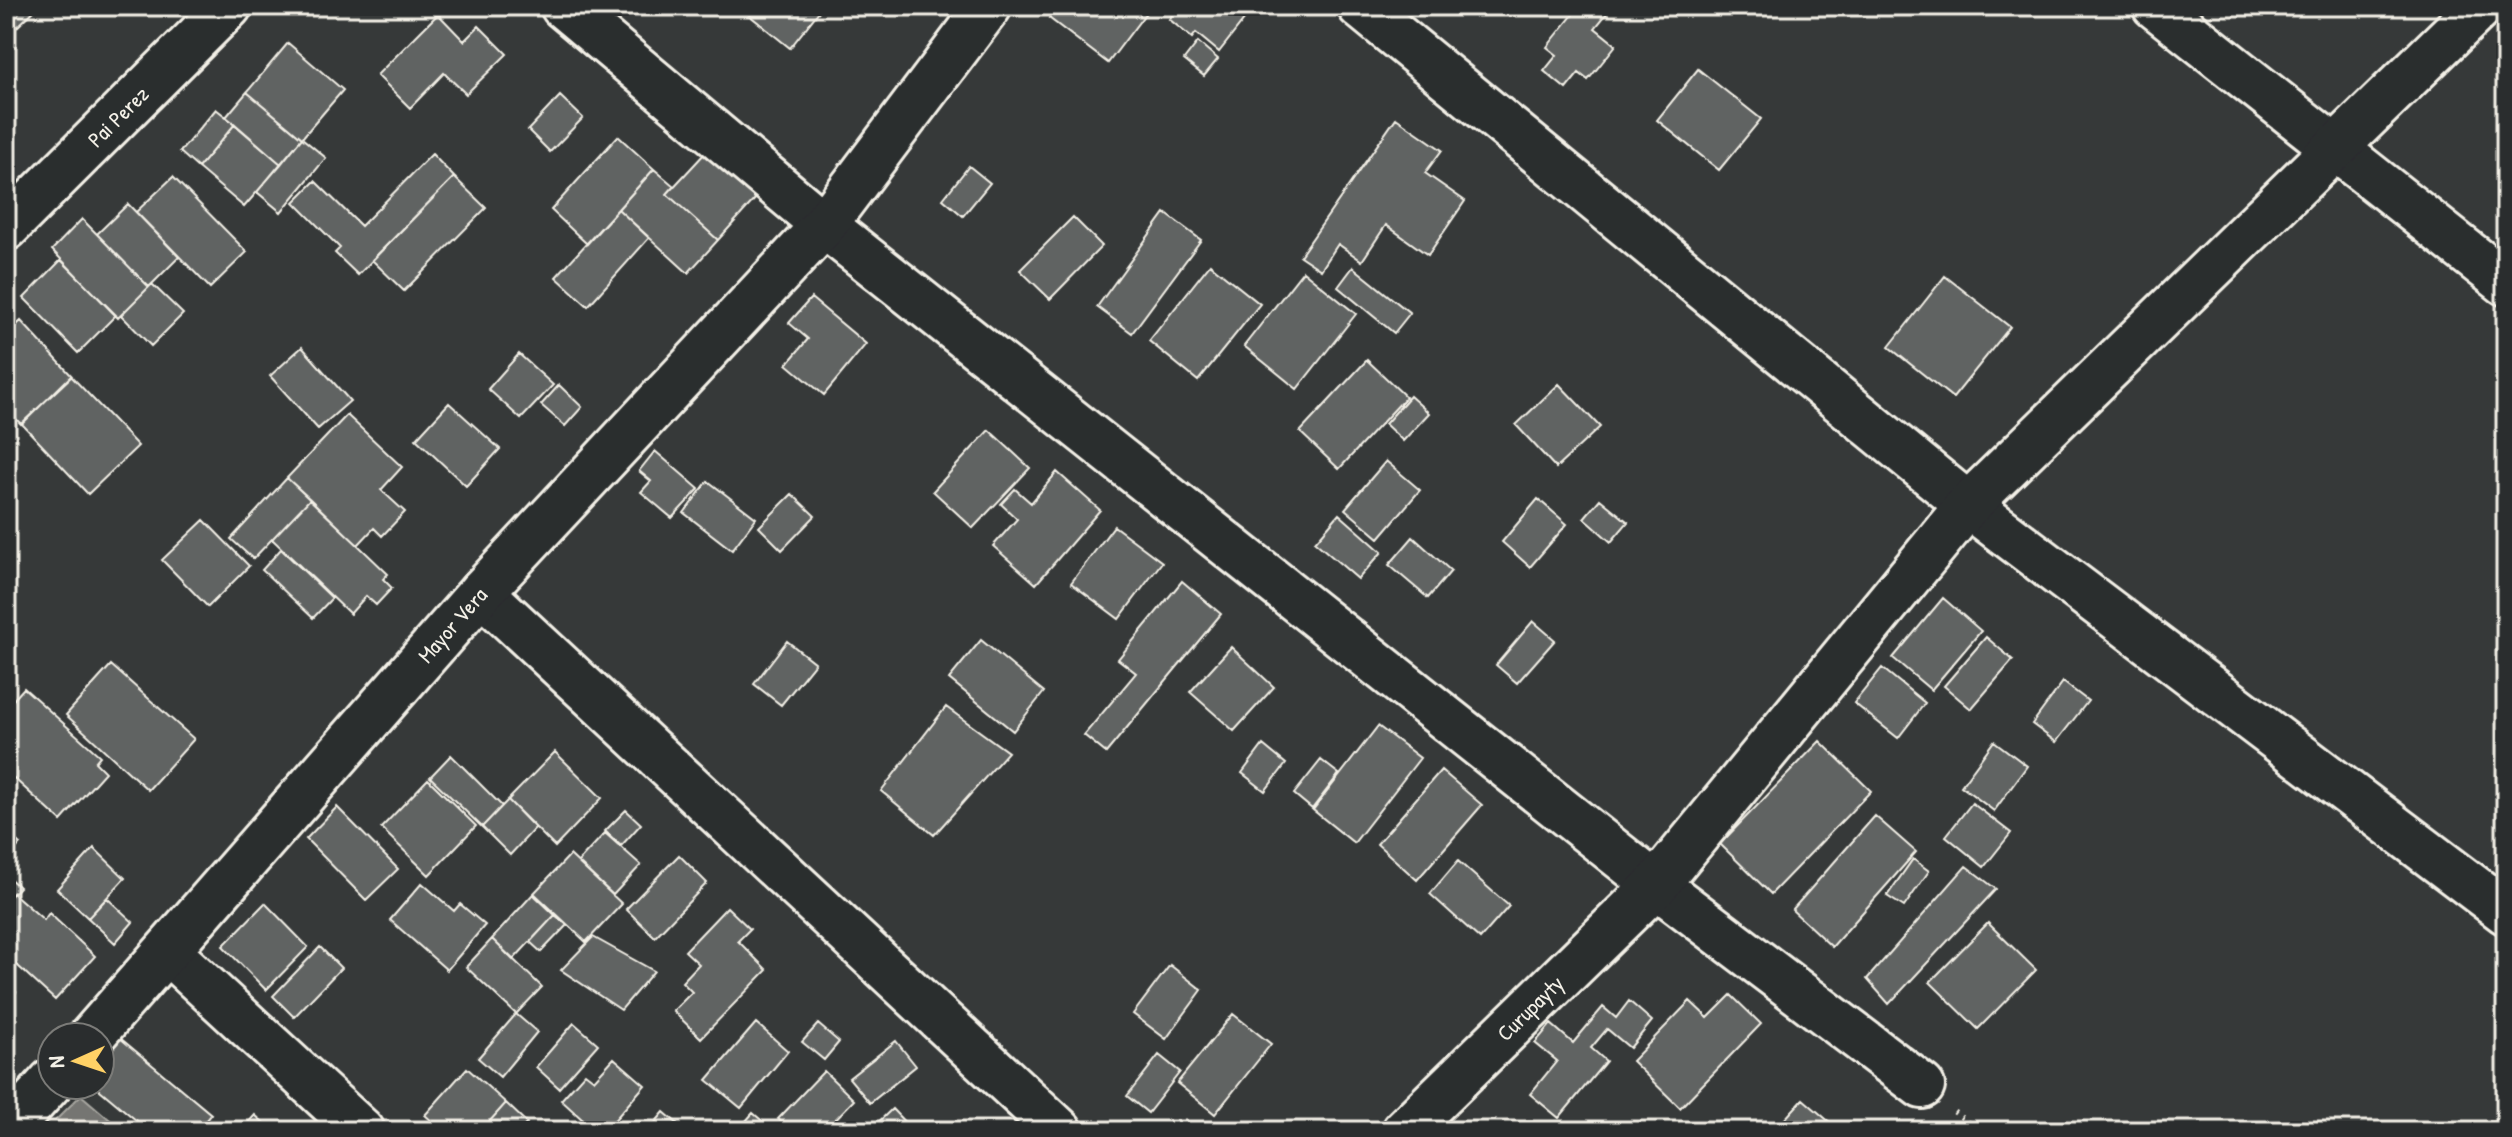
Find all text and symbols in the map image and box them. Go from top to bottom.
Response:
street label: Pai Perez [81,79,155,154]
street label: Mayor Vera [411,580,494,669]
street label: Curupayty [1490,969,1570,1048]
north arrow [36,1021,116,1101]
text: N [41,1055,71,1069]

